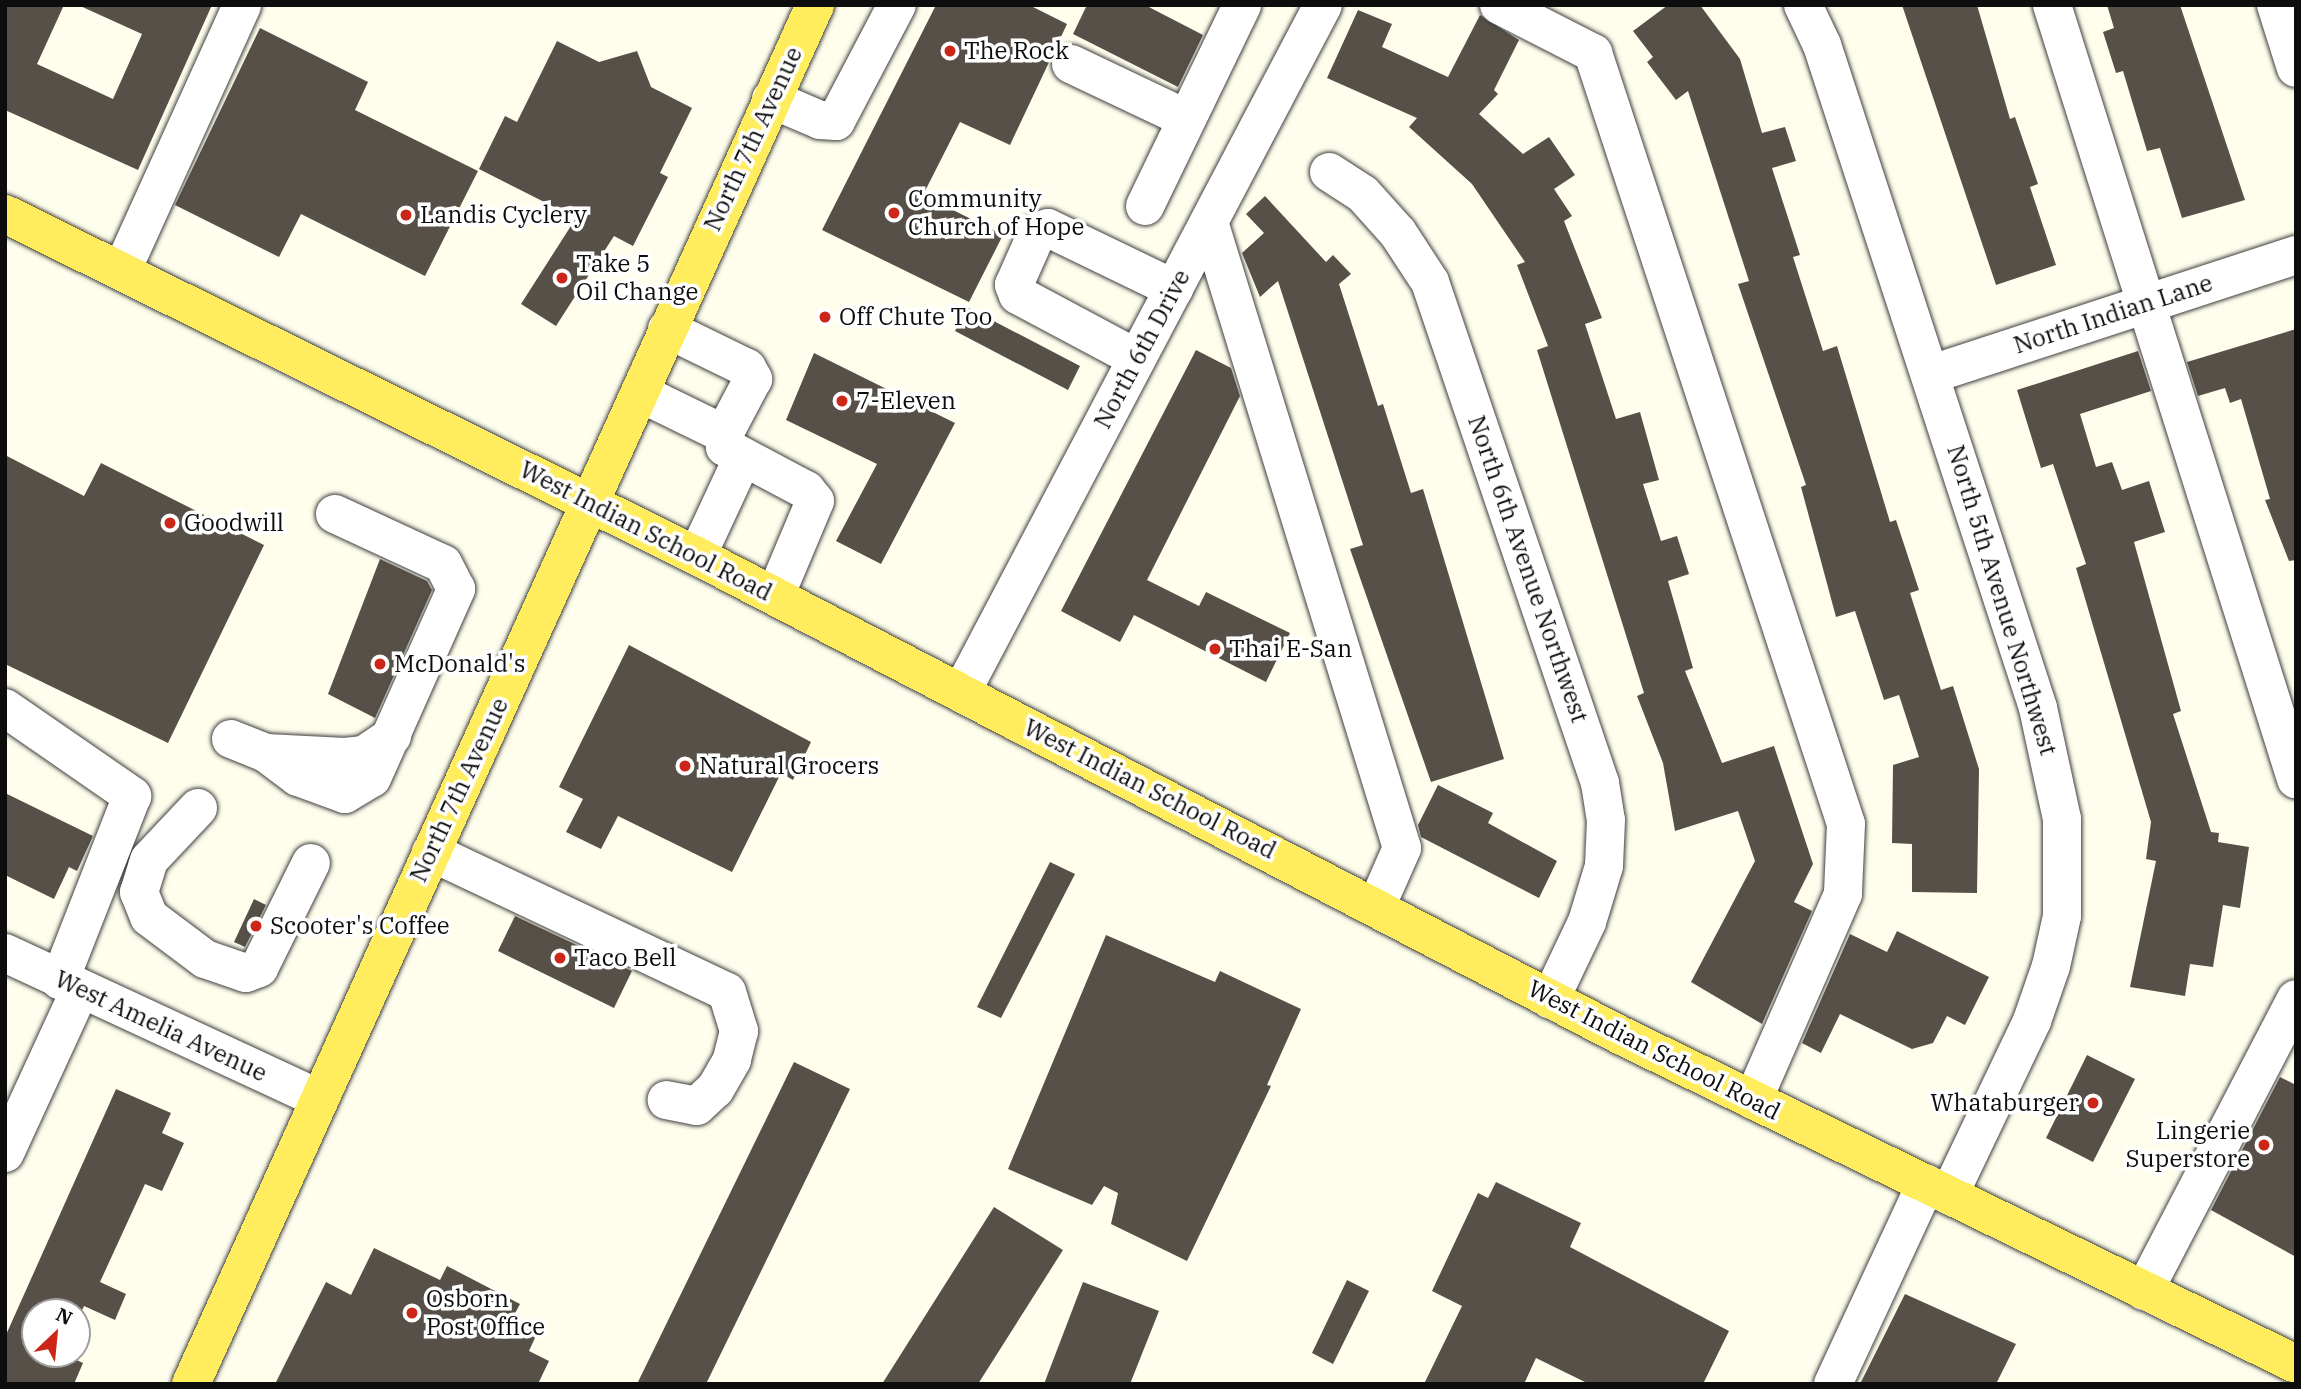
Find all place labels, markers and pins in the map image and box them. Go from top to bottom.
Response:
place label: The Rock [964,37,1069,65]
marker: The Rock [942,43,958,59]
place label: Community Church of Hope [908,185,1084,241]
place label: Landis Cyclery [420,201,587,229]
marker: Community Church of Hope [886,205,902,221]
marker: Landis Cyclery [398,207,414,223]
place label: Take 5 Oil Change [576,250,698,306]
marker: Take 5 Oil Change [554,270,570,286]
place label: Off Chute Too [839,303,992,331]
marker: Off Chute Too [817,309,833,325]
place label: 7-Eleven [856,387,956,415]
marker: 7-Eleven [834,393,850,409]
place label: Goodwill [184,509,284,537]
marker: Goodwill [162,515,178,531]
place label: Thai E-San [1229,635,1352,663]
marker: Thai E-San [1207,641,1223,657]
place label: McDonald's [394,650,526,678]
marker: McDonald's [372,656,388,672]
place label: Natural Grocers [699,752,879,780]
marker: Natural Grocers [677,758,693,774]
place label: Scooter's Coffee [270,912,450,940]
marker: Scooter's Coffee [248,918,264,934]
place label: Taco Bell [574,944,676,972]
marker: Taco Bell [552,950,568,966]
place label: Whataburger [1930,1089,2079,1117]
marker: Whataburger [2085,1095,2101,1111]
place label: Lingerie Superstore [2126,1117,2250,1173]
marker: Lingerie Superstore [2256,1137,2272,1153]
place label: Osborn Post Office [426,1285,545,1341]
marker: Osborn Post Office [404,1305,420,1321]

